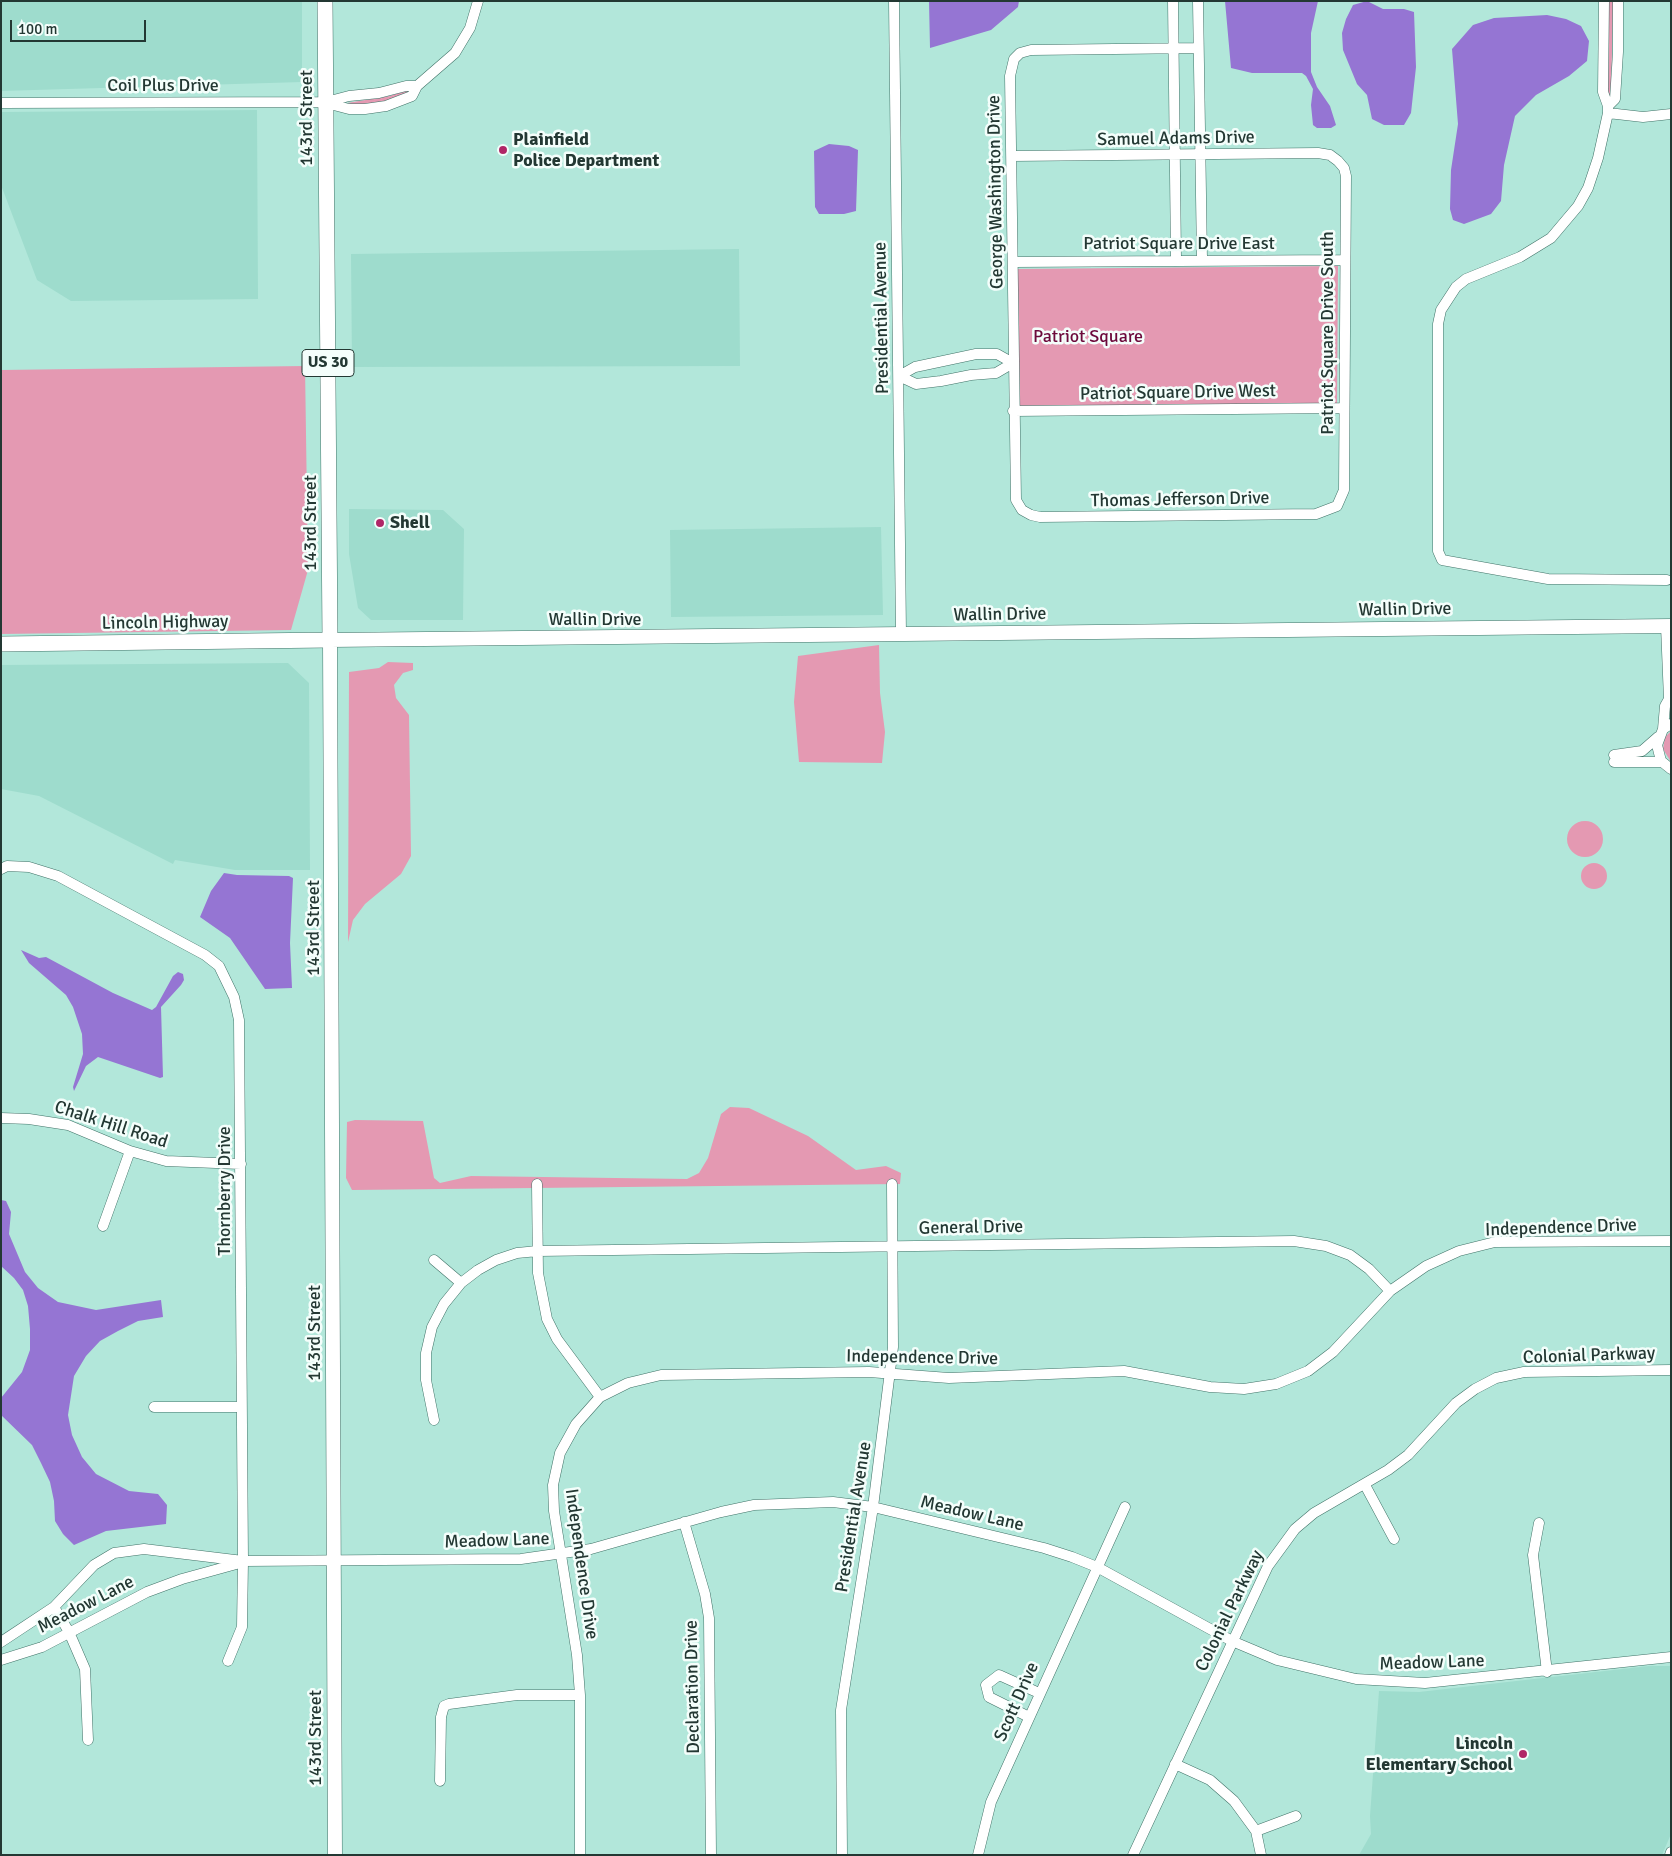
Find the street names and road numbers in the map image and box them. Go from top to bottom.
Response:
street label: 143rd Street [296,70,318,166]
street label: Coil Plus Drive [107,75,219,97]
street label: George Washington Drive [984,95,1008,289]
street label: Samuel Adams Drive [1097,127,1255,151]
street label: Patriot Square Drive South [1317,231,1339,435]
street label: Patriot Square Drive East [1083,233,1275,255]
street label: Presidential Avenue [870,242,894,394]
road number: US 30 [302,349,354,376]
street label: Patriot Square Drive West [1080,380,1276,406]
street label: 143rd Street [300,475,322,571]
street label: Thomas Jefferson Drive [1090,488,1270,512]
street label: Wallin Drive [1358,598,1452,622]
street label: Wallin Drive [953,603,1047,627]
street label: Wallin Drive [549,609,641,631]
street label: Lincoln Highway [101,611,229,635]
street label: 143rd Street [303,880,325,976]
street label: Chalk Hill Road [52,1097,170,1153]
street label: Thornberry Drive [214,1126,236,1256]
street label: Independence Drive [1485,1215,1637,1241]
street label: General Drive [919,1216,1023,1240]
street label: 143rd Street [304,1285,326,1381]
street label: Colonial Parkway [1522,1343,1656,1369]
street label: Independence Drive [846,1346,998,1370]
street label: Presidential Avenue [831,1440,877,1594]
street label: Independence Drive [560,1487,602,1641]
street label: Meadow Lane [918,1492,1026,1536]
street label: Meadow Lane [444,1528,550,1554]
street label: Colonial Parkway [1191,1547,1269,1675]
street label: Meadow Lane [34,1571,138,1639]
street label: Declaration Drive [681,1620,705,1754]
street label: Meadow Lane [1379,1650,1485,1676]
street label: Scott Drive [990,1659,1044,1745]
street label: 143rd Street [305,1690,327,1786]

